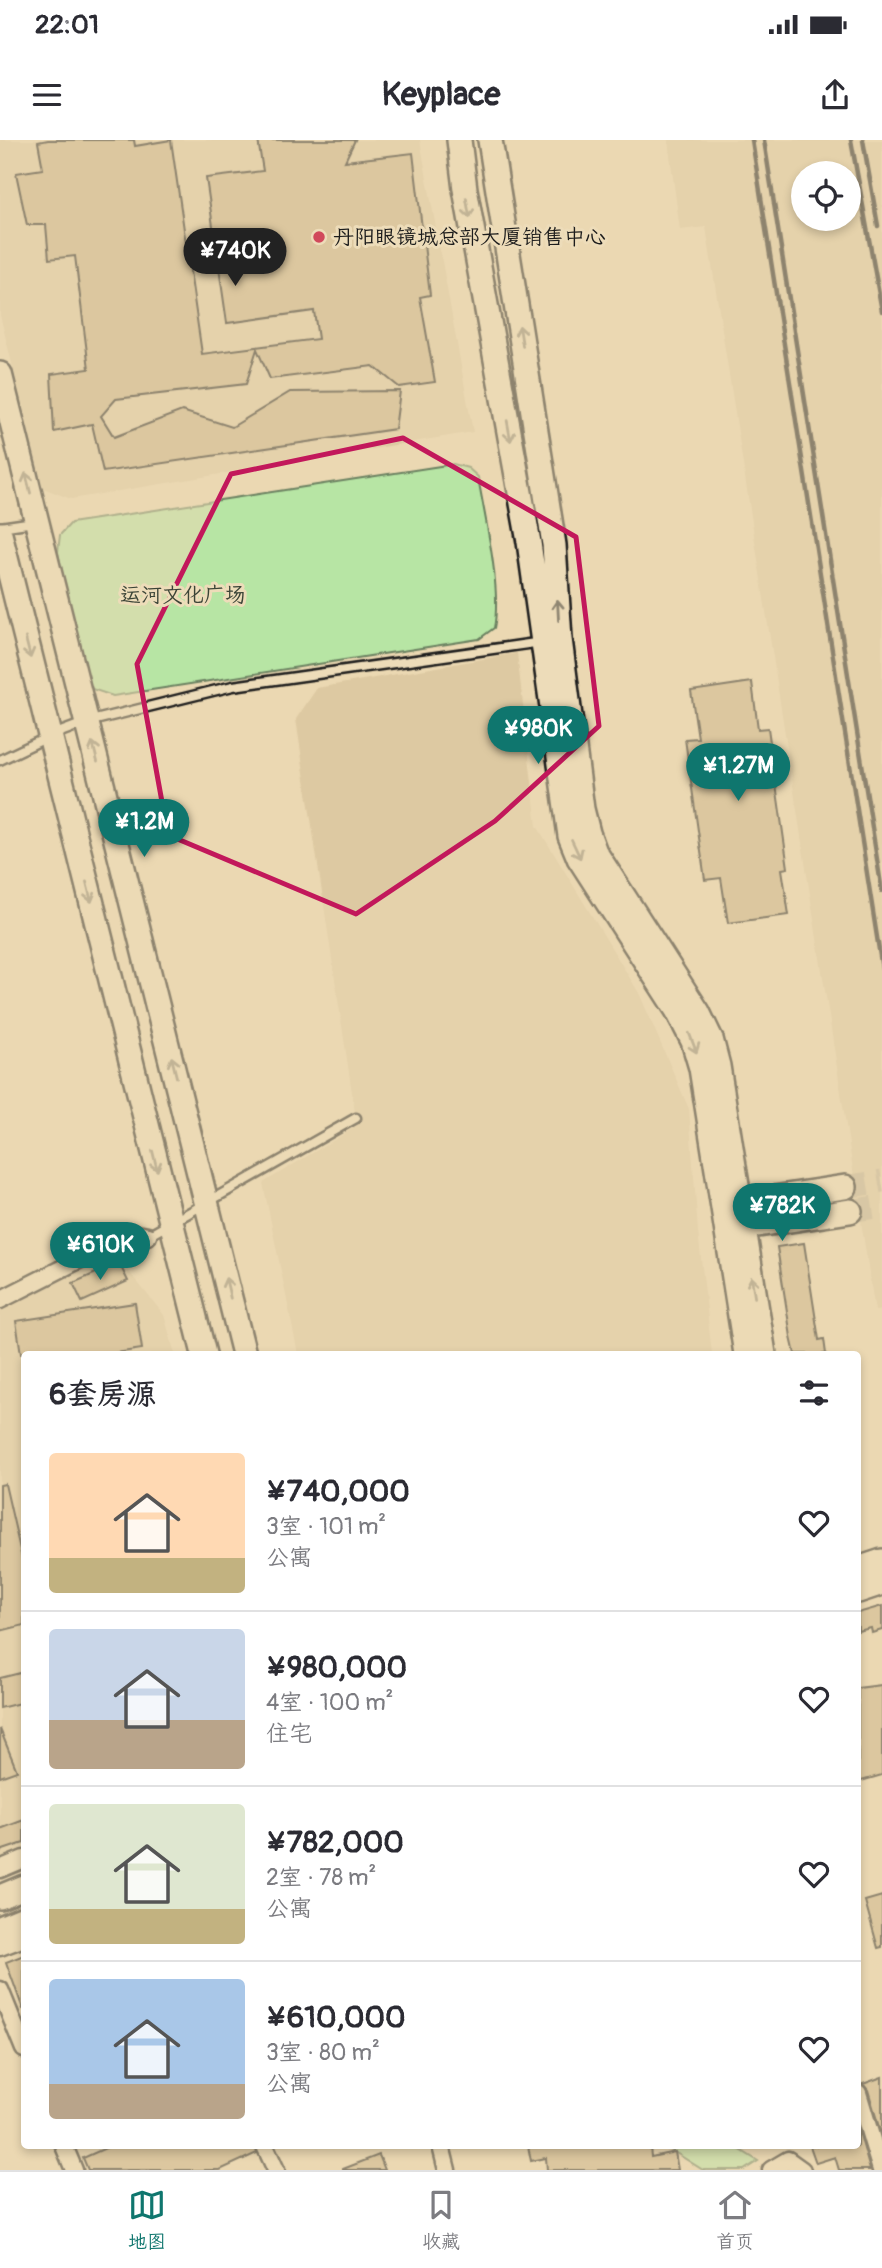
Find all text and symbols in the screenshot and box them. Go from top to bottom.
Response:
text: 22:01 [35,9,99,41]
text: Keyplace [382,75,500,115]
icon: menu [28,76,66,114]
icon: share [816,76,854,114]
map controls [791,161,861,231]
button: locate [791,161,861,231]
one-way arrow [462,196,475,219]
place label: 丹阳眼镜城总部大厦销售中心 [333,224,606,251]
pin: ¥740K [186,228,284,288]
marker: 丹阳眼镜城总部大厦销售中心 [311,229,327,245]
text: ¥740K [199,236,271,265]
one-way arrow [514,325,527,348]
one-way arrow [503,419,516,442]
one-way arrow [21,472,34,495]
park label: 运河文化广场 [120,582,246,609]
one-way arrow [552,599,565,622]
one-way arrow [22,636,35,659]
pin: ¥980K [489,706,587,766]
text: ¥980K [504,714,572,743]
one-way arrow [88,741,101,763]
pin: ¥1.27M [681,744,795,803]
text: ¥1.27M [702,751,774,780]
pin: ¥1.2M [95,800,193,859]
text: ¥1.2M [114,807,174,836]
one-way arrow [569,838,583,859]
one-way arrow [83,880,96,903]
one-way arrow [688,1032,700,1054]
one-way arrow [167,1056,180,1079]
one-way arrow [149,1149,162,1172]
pin: ¥782K [733,1184,831,1243]
text: ¥782K [749,1191,815,1220]
pin: ¥610K [51,1222,149,1282]
text: ¥610K [66,1230,134,1259]
one-way arrow [746,1276,759,1299]
one-way arrow [221,1277,235,1300]
icon: filters [795,1374,833,1412]
text: 6套房源 [49,1376,156,1413]
text: ¥740,000 [266,1473,410,1510]
icon: home [105,1481,189,1565]
icon: heart [795,1504,833,1542]
text: 3室 · 101 m² [266,1512,386,1541]
text: 公寓 [266,1543,312,1572]
text: ¥980,000 [266,1649,407,1686]
icon: home [105,1657,189,1741]
icon: heart [795,1680,833,1718]
text: 4室 · 100 m² [266,1688,393,1717]
text: 住宅 [266,1719,312,1748]
text: ¥782,000 [266,1824,404,1861]
icon: home [105,1832,189,1916]
icon: heart [795,1855,833,1893]
text: 2室 · 78 m² [266,1863,376,1892]
text: 公寓 [266,1894,312,1923]
text: ¥610,000 [266,1999,406,2036]
icon: home [105,2007,189,2091]
icon: heart [795,2030,833,2068]
text: 3室 · 80 m² [266,2038,380,2067]
text: 公寓 [266,2069,312,2098]
tab: 地图 [128,2186,166,2254]
tab: 收藏 [422,2186,460,2254]
tab: 首页 [716,2186,754,2254]

